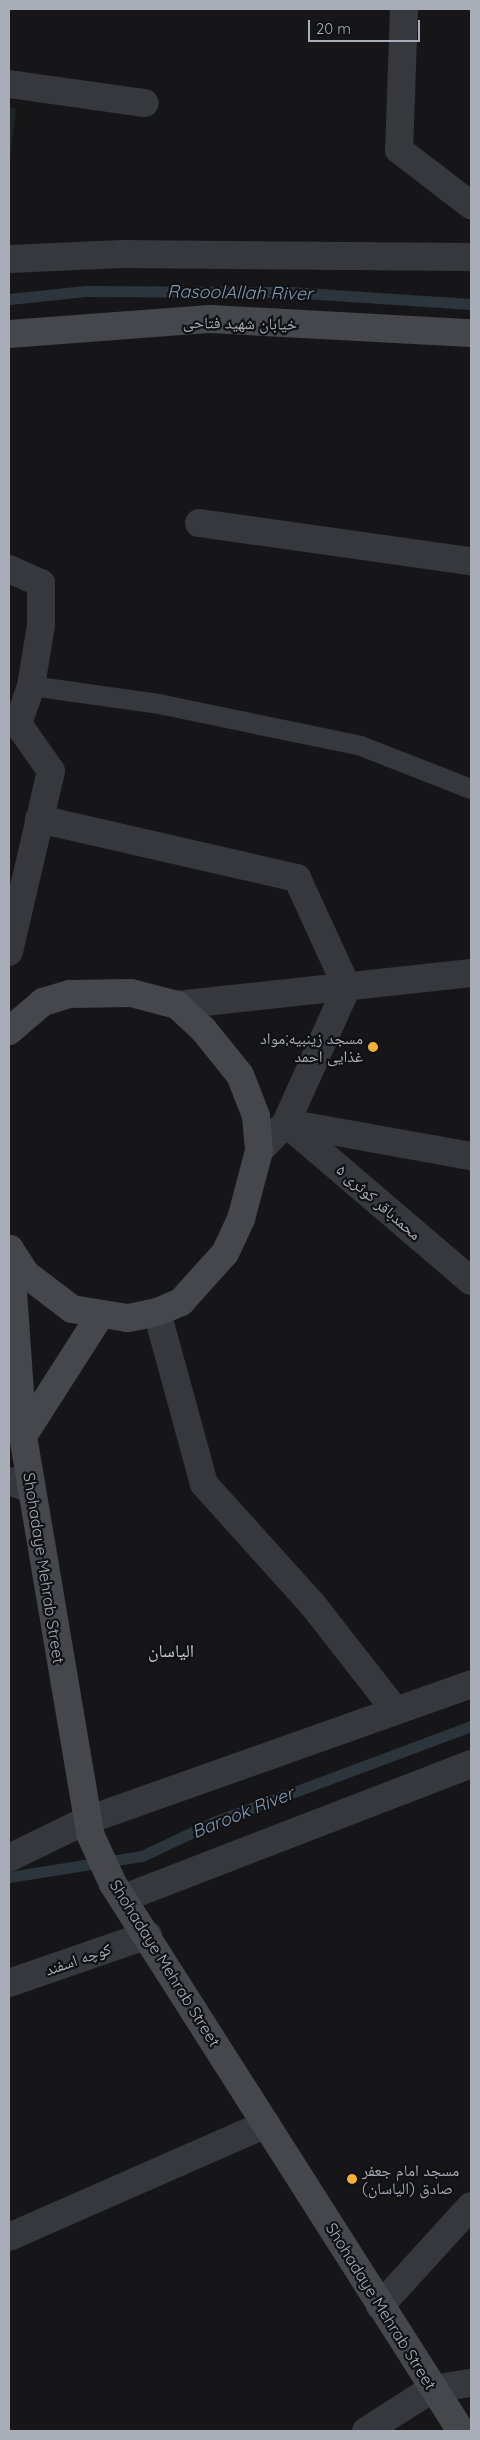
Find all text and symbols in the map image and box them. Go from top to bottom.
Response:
scale bar [310,10,422,42]
text: 20 m [316,19,351,38]
water label: RasoolAllah River [167,281,313,305]
street label: خیابان شهید فتاحی [183,312,297,334]
place label: مسجد زینبیه;مواد غذایی احمد [260,1028,363,1066]
marker: مسجد زینبیه;مواد غذایی احمد [367,1041,379,1053]
street label: محمدباقر کوثری ۵ [333,1160,425,1244]
street label: Shohadaye Mehrab Street [19,1471,69,1665]
district label: الیاسان [148,1640,194,1662]
water label: Barook River [189,1783,297,1843]
street label: Shohadaye Mehrab Street [106,1876,224,2050]
street label: کوچه اسفند [42,1939,114,1979]
place label: مسجد امام جعفر صادق (الیاسان) [362,2160,459,2198]
marker: مسجد امام جعفر صادق (الیاسان) [346,2173,358,2185]
street label: Shohadaye Mehrab Street [322,2219,440,2393]

